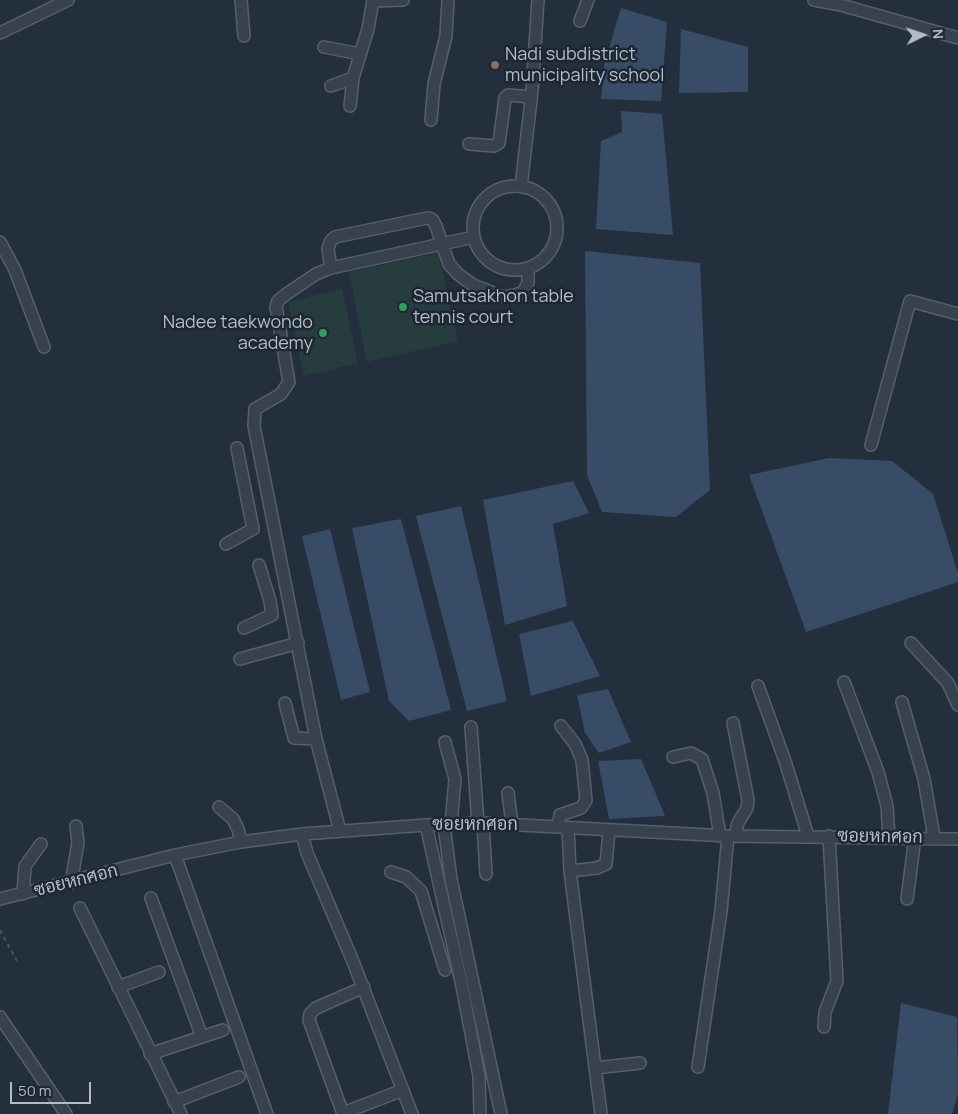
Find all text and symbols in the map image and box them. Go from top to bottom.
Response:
north arrow [898,10,948,60]
text: N [929,28,948,40]
place label: Nadi subdistrict municipality school [505,44,664,86]
marker: Nadi subdistrict municipality school [489,59,501,71]
place label: Samutsakhon table tennis court [413,286,574,328]
marker: Samutsakhon table tennis court [397,301,409,313]
place label: Nadee taekwondo academy [163,312,313,354]
marker: Nadee taekwondo academy [317,327,329,339]
street label: ซอยหกศอก [432,814,518,836]
street label: ซอยหกศอก [837,825,923,849]
street label: ซอยหกศอก [32,860,120,902]
scale bar [12,1072,94,1104]
text: 50 m [18,1080,52,1101]

